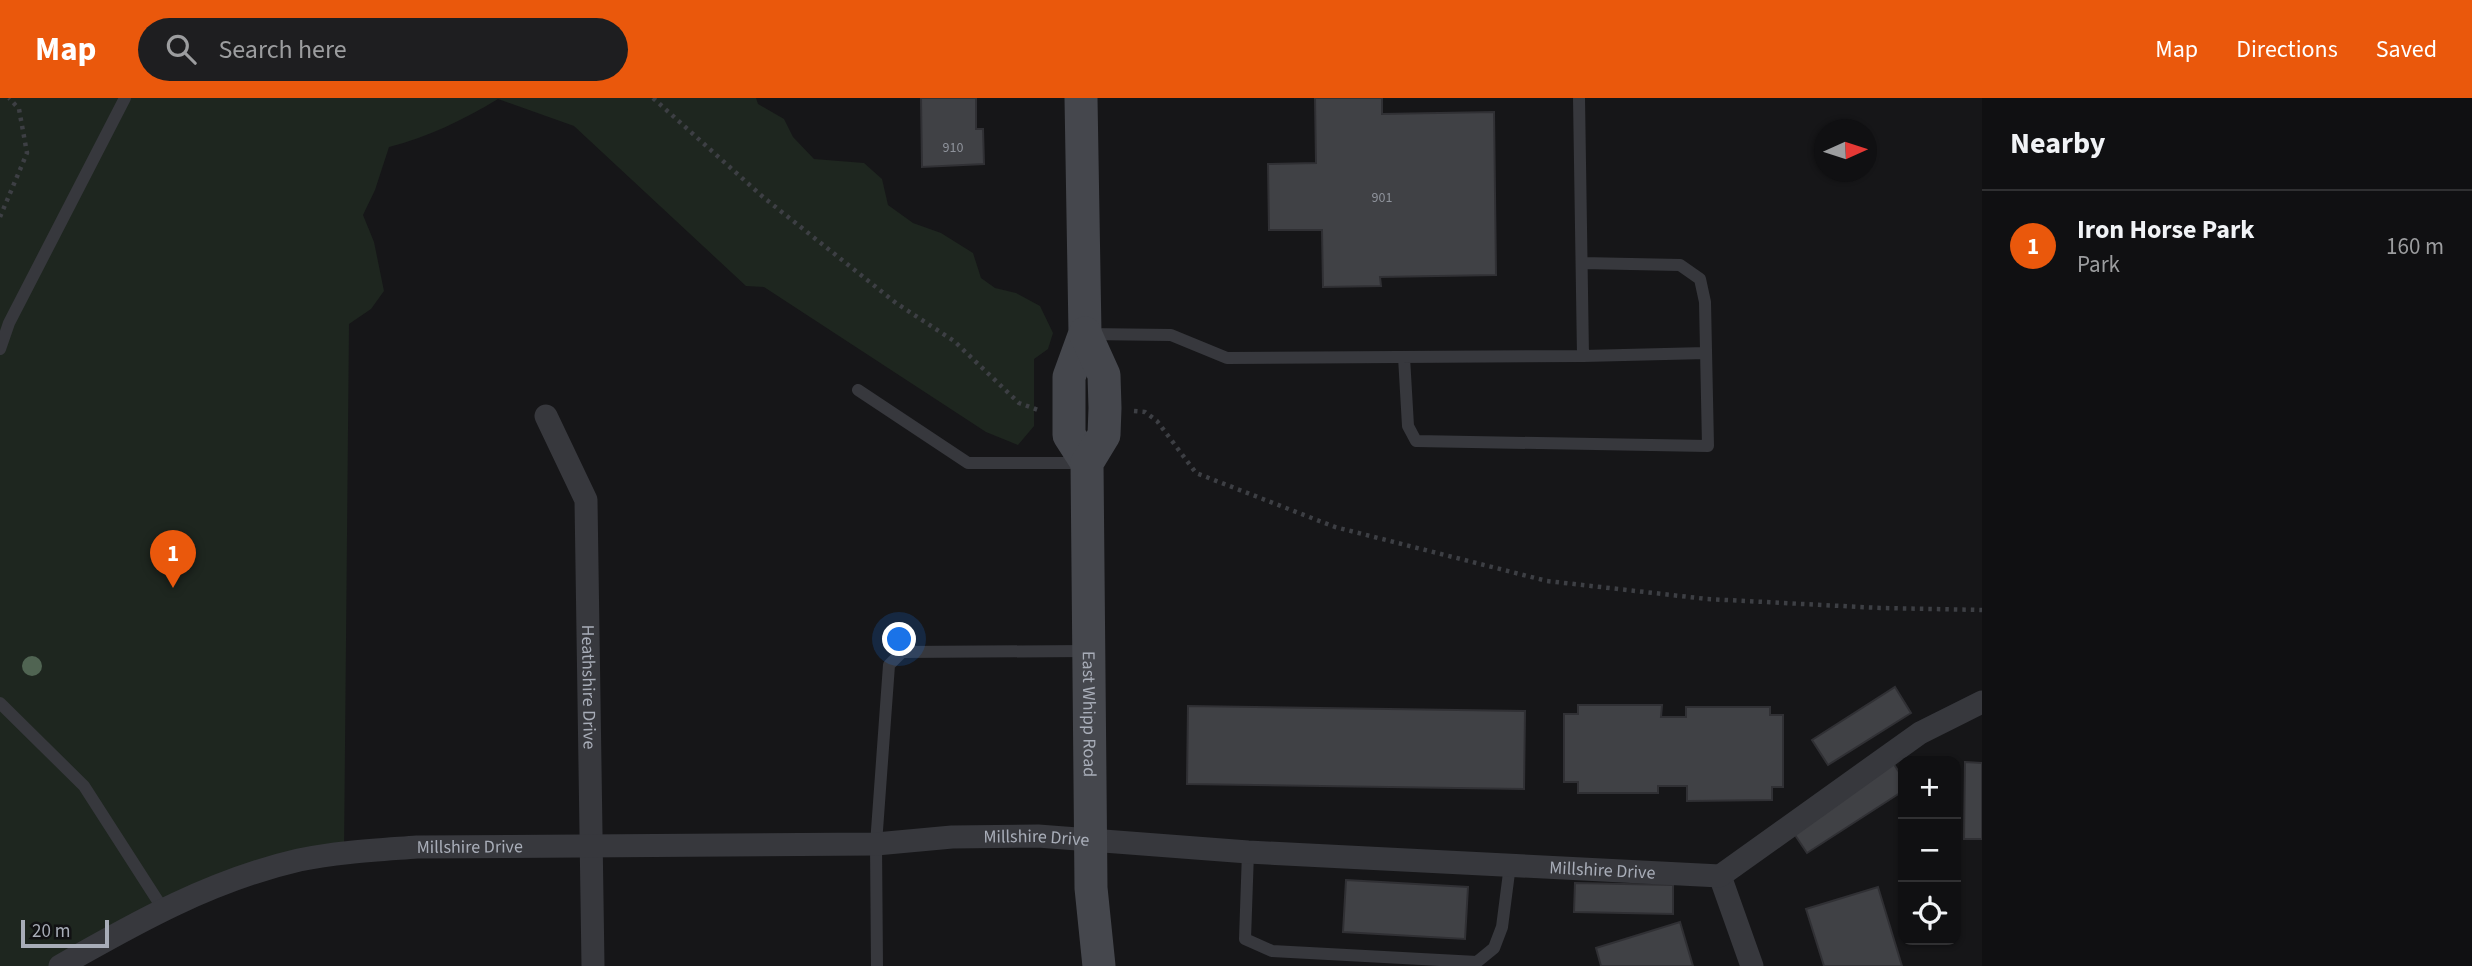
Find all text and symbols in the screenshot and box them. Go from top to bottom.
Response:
search box [138,18,628,81]
text: Map [35,26,96,73]
icon: search [162,30,200,68]
text: Search here [218,31,347,68]
text: Map [2155,32,2198,67]
text: Directions [2236,32,2338,67]
text: Saved [2376,32,2437,67]
north arrow [1814,119,1877,182]
text: Nearby [2010,122,2105,165]
house number: 910 [943,138,963,158]
house number: 901 [1372,188,1392,208]
text: Iron Horse Park [2077,211,2255,248]
text: 1 [2027,230,2039,263]
text: 160 m [2386,230,2444,263]
text: Park [2077,248,2120,281]
pin: 1 [150,530,196,588]
your location [882,622,916,656]
street label: Heathshire Drive [575,624,602,749]
street label: East Whipp Road [1076,651,1102,777]
map controls [1898,756,1961,945]
button: + [1898,756,1961,819]
button: − [1898,819,1961,882]
street label: Millshire Drive [983,824,1090,853]
street label: Millshire Drive [417,834,523,860]
street label: Millshire Drive [1549,855,1656,886]
button: locate [1898,882,1961,945]
scale bar [21,917,108,949]
text: 20 m [32,918,70,945]

